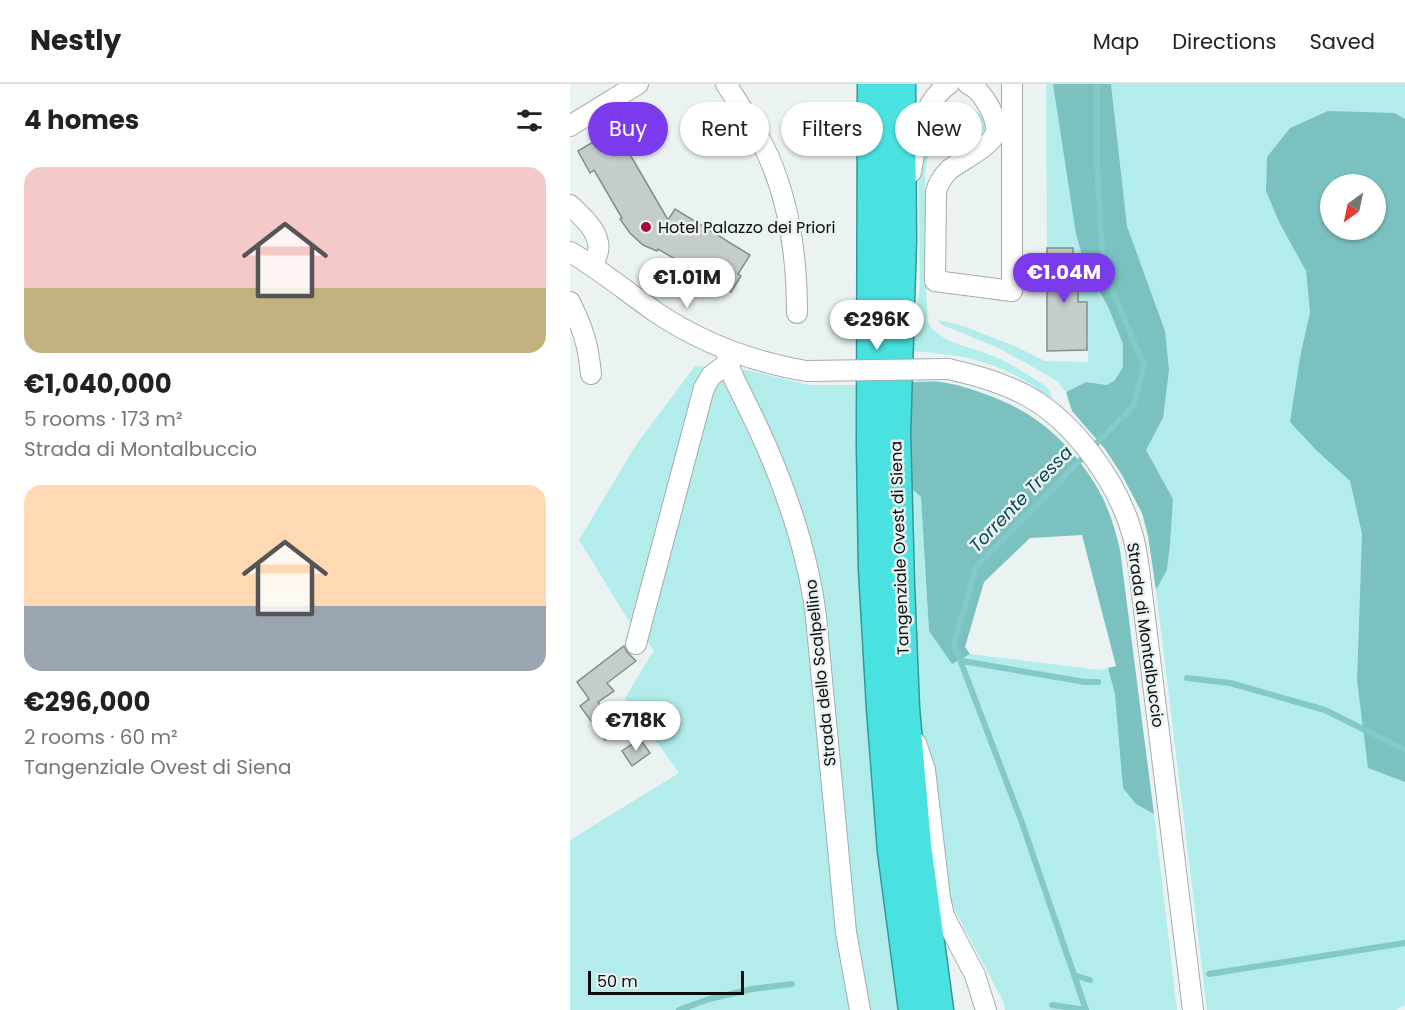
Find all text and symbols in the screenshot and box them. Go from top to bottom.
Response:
text: Nestly [30,21,121,60]
text: Map [1093,27,1139,56]
text: Directions [1172,27,1276,56]
text: Saved [1309,27,1375,56]
text: 4 homes [24,102,139,138]
chip: Buy [588,102,668,156]
chip: Rent [680,102,769,156]
chip: Filters [781,102,883,156]
chip: New [895,102,982,156]
icon: filters [513,104,546,137]
north arrow [1320,174,1386,240]
map controls [1320,174,1386,240]
icon: home [231,206,339,314]
place label: Hotel Palazzo dei Priori [658,216,835,239]
marker: Hotel Palazzo dei Priori [639,220,653,234]
pin: €1.04M [1015,253,1113,304]
pin: €1.01M [638,258,736,309]
text: €1.04M [1027,258,1101,286]
text: €1.01M [653,263,721,291]
pin: €296K [835,300,919,351]
text: €296K [844,305,910,333]
text: €1,040,000 [24,366,172,402]
text: 5 rooms · 173 m² [24,405,183,433]
text: Strada di Montalbuccio [24,435,257,463]
water label: Torrente Tressa [963,440,1078,557]
street label: Tangenziale Ovest di Siena [884,441,915,655]
icon: home [231,524,339,632]
street label: Strada di Montalbuccio [1121,541,1170,729]
street label: Strada dello Scalpellino [799,578,842,768]
text: €296,000 [24,684,150,720]
pin: €718K [594,701,678,752]
text: €718K [605,706,667,734]
text: 2 rooms · 60 m² [24,723,178,751]
text: Tangenziale Ovest di Siena [24,753,292,781]
scale bar [588,968,744,996]
text: 50 m [597,970,638,993]

